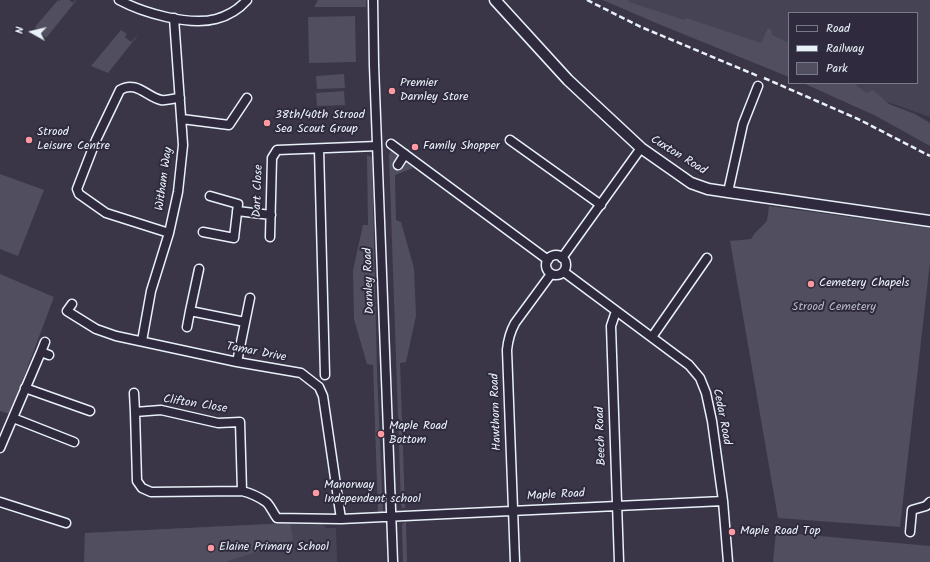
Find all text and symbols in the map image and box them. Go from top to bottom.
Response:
north arrow [12,12,52,52]
legend [788,12,918,84]
text: Road [826,19,850,38]
text: N [11,26,30,35]
text: Railway [826,39,864,58]
text: Park [826,59,848,78]
place label: Premier Darnley Store [400,77,468,105]
marker: Premier Darnley Store [387,86,397,96]
place label: 38th/40th Strood Sea Scout Group [275,109,365,137]
marker: 38th/40th Strood Sea Scout Group [262,118,272,128]
place label: Strood Leisure Centre [37,126,110,154]
street label: Cuxton Road [647,133,709,179]
marker: Strood Leisure Centre [24,135,34,145]
place label: Family Shopper [423,140,500,154]
marker: Family Shopper [410,142,420,152]
street label: Witham Way [153,146,177,212]
street label: Dart Close [251,164,267,218]
street label: Darnley Road [362,247,378,315]
place label: Cemetery Chapels [819,277,909,291]
marker: Cemetery Chapels [806,279,816,289]
park label: Strood Cemetery [792,301,876,315]
street label: Tamar Drive [225,340,287,366]
street label: Hawthorn Road [488,373,506,451]
street label: Cedar Road [708,388,734,446]
street label: Clifton Close [162,393,228,417]
street label: Beech Road [594,406,610,466]
place label: Maple Road Bottom [389,420,447,448]
marker: Maple Road Bottom [376,429,386,439]
place label: Manorway Independent school [324,479,421,507]
street label: Maple Road [527,487,585,505]
marker: Manorway Independent school [311,488,321,498]
place label: Maple Road Top [740,525,820,539]
marker: Maple Road Top [727,527,737,537]
place label: Elaine Primary School [219,541,329,555]
marker: Elaine Primary School [206,543,216,553]

